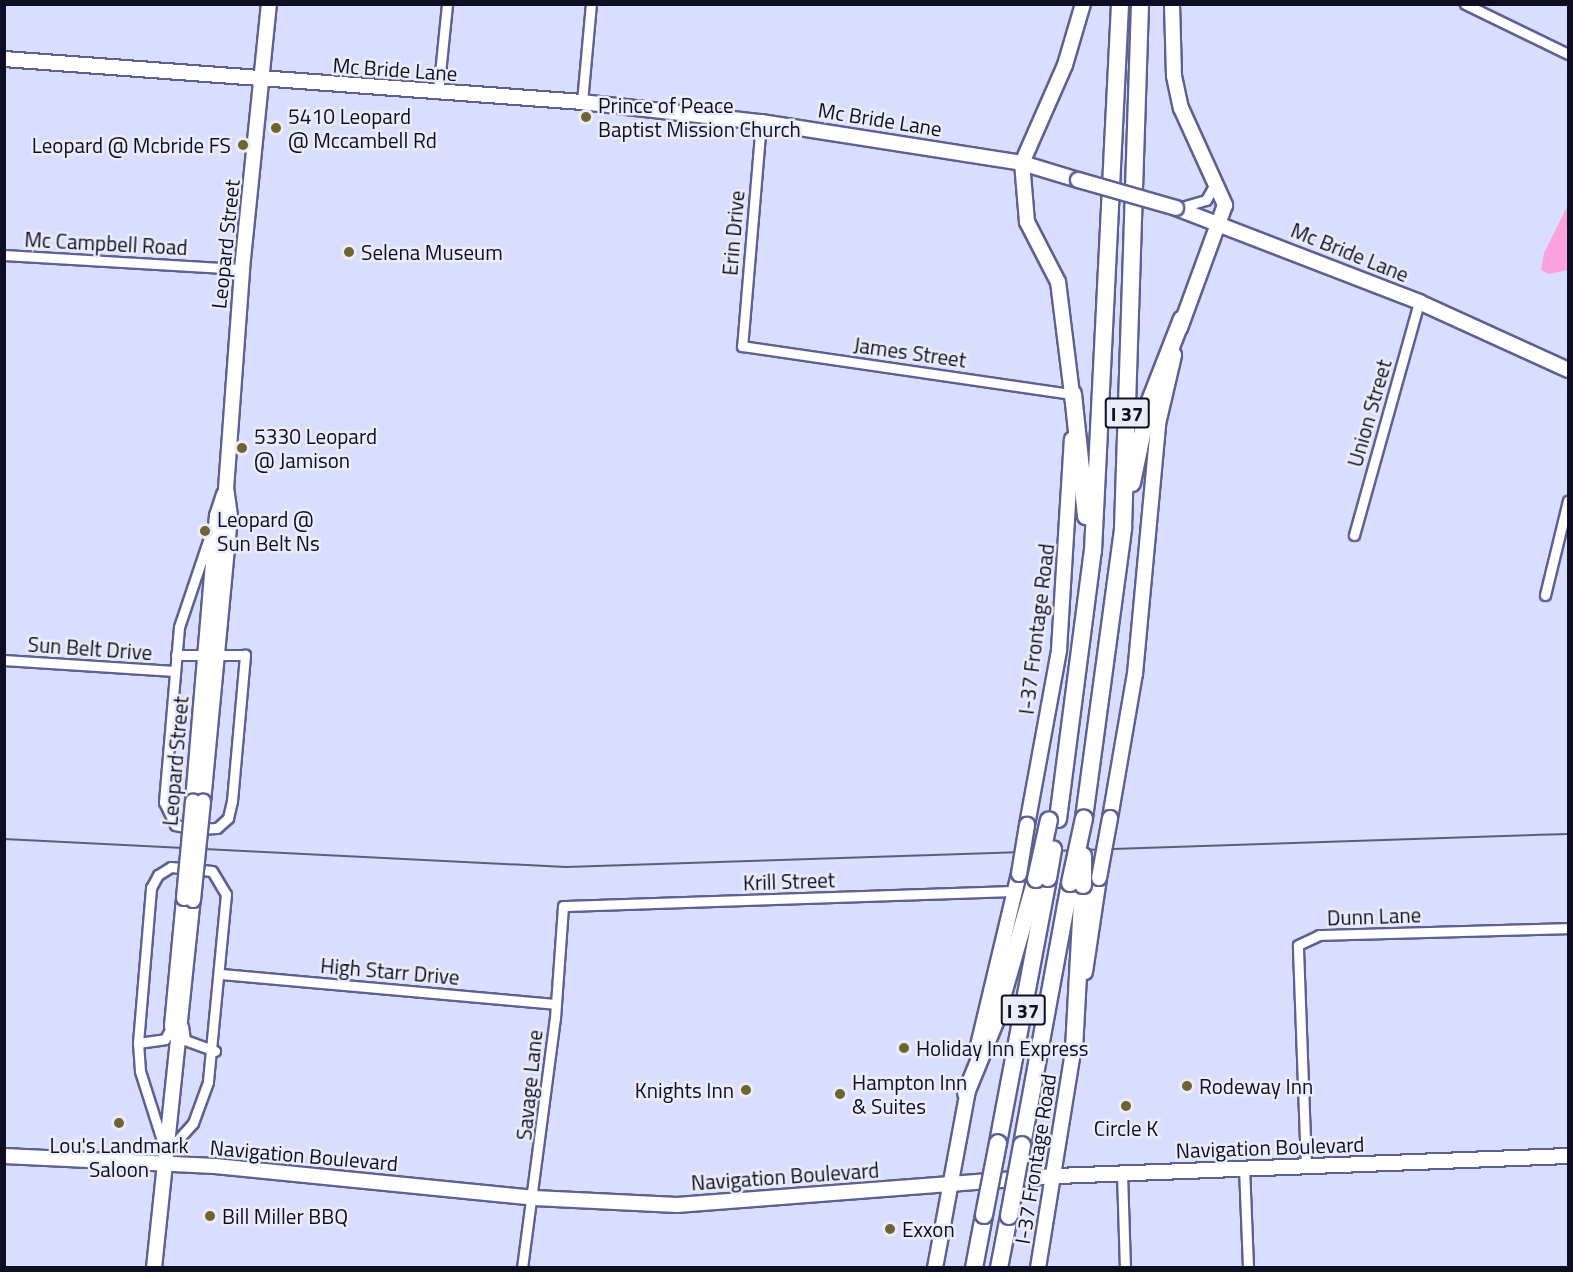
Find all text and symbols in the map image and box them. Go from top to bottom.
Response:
street label: Mc Bride Lane [332,52,458,86]
place label: Prince of Peace Baptist Mission Church [598,92,801,142]
street label: Mc Bride Lane [816,97,944,141]
place label: 5410 Leopard @ Mccambell Rd [288,103,437,153]
marker: Prince of Peace Baptist Mission Church [579,110,593,124]
marker: 5410 Leopard @ Mccambell Rd [269,121,283,135]
place label: Leopard @ Mcbride FS [32,132,231,158]
marker: Leopard @ Mcbride FS [236,138,250,152]
street label: Leopard Street [206,178,244,310]
street label: Erin Drive [717,189,749,277]
street label: Mc Bride Lane [1287,217,1413,287]
street label: Mc Campbell Road [24,226,188,260]
place label: Selena Museum [361,239,503,265]
marker: Selena Museum [342,245,356,259]
street label: James Street [852,332,968,372]
street label: Union Street [1342,356,1396,470]
road number: I 37 [1104,396,1150,430]
place label: 5330 Leopard @ Jamison [254,423,377,473]
marker: 5330 Leopard @ Jamison [235,441,249,455]
place label: Leopard @ Sun Belt Ns [217,506,320,556]
marker: Leopard @ Sun Belt Ns [198,524,212,538]
street label: I-37 Frontage Road [1013,542,1059,716]
street label: Sun Belt Drive [27,631,153,665]
street label: Leopard Street [157,695,193,827]
street label: Krill Street [742,867,836,895]
street label: Dunn Lane [1326,902,1422,930]
street label: High Starr Drive [319,952,461,990]
road number: I 37 [1000,993,1046,1027]
street label: Savage Lane [511,1029,547,1141]
place label: Holiday Inn Express [916,1035,1089,1061]
marker: Holiday Inn Express [897,1041,911,1055]
place label: Hampton Inn & Suites [852,1069,967,1119]
street label: I-37 Frontage Road [1009,1072,1061,1246]
place label: Rodeway Inn [1199,1073,1313,1099]
place label: Knights Inn [635,1077,734,1103]
marker: Rodeway Inn [1180,1079,1194,1093]
marker: Knights Inn [739,1083,753,1097]
marker: Hampton Inn & Suites [833,1087,847,1101]
marker: Circle K [1119,1099,1133,1113]
place label: Circle K [1094,1115,1158,1141]
marker: Lou's Landmark Saloon [112,1116,126,1130]
street label: Navigation Boulevard [1175,1131,1365,1163]
place label: Lou's Landmark Saloon [49,1132,189,1182]
street label: Navigation Boulevard [209,1134,399,1176]
street label: Navigation Boulevard [690,1157,880,1195]
place label: Bill Miller BBQ [222,1203,348,1229]
marker: Bill Miller BBQ [203,1209,217,1223]
place label: Exxon [902,1216,955,1242]
marker: Exxon [883,1222,897,1236]

